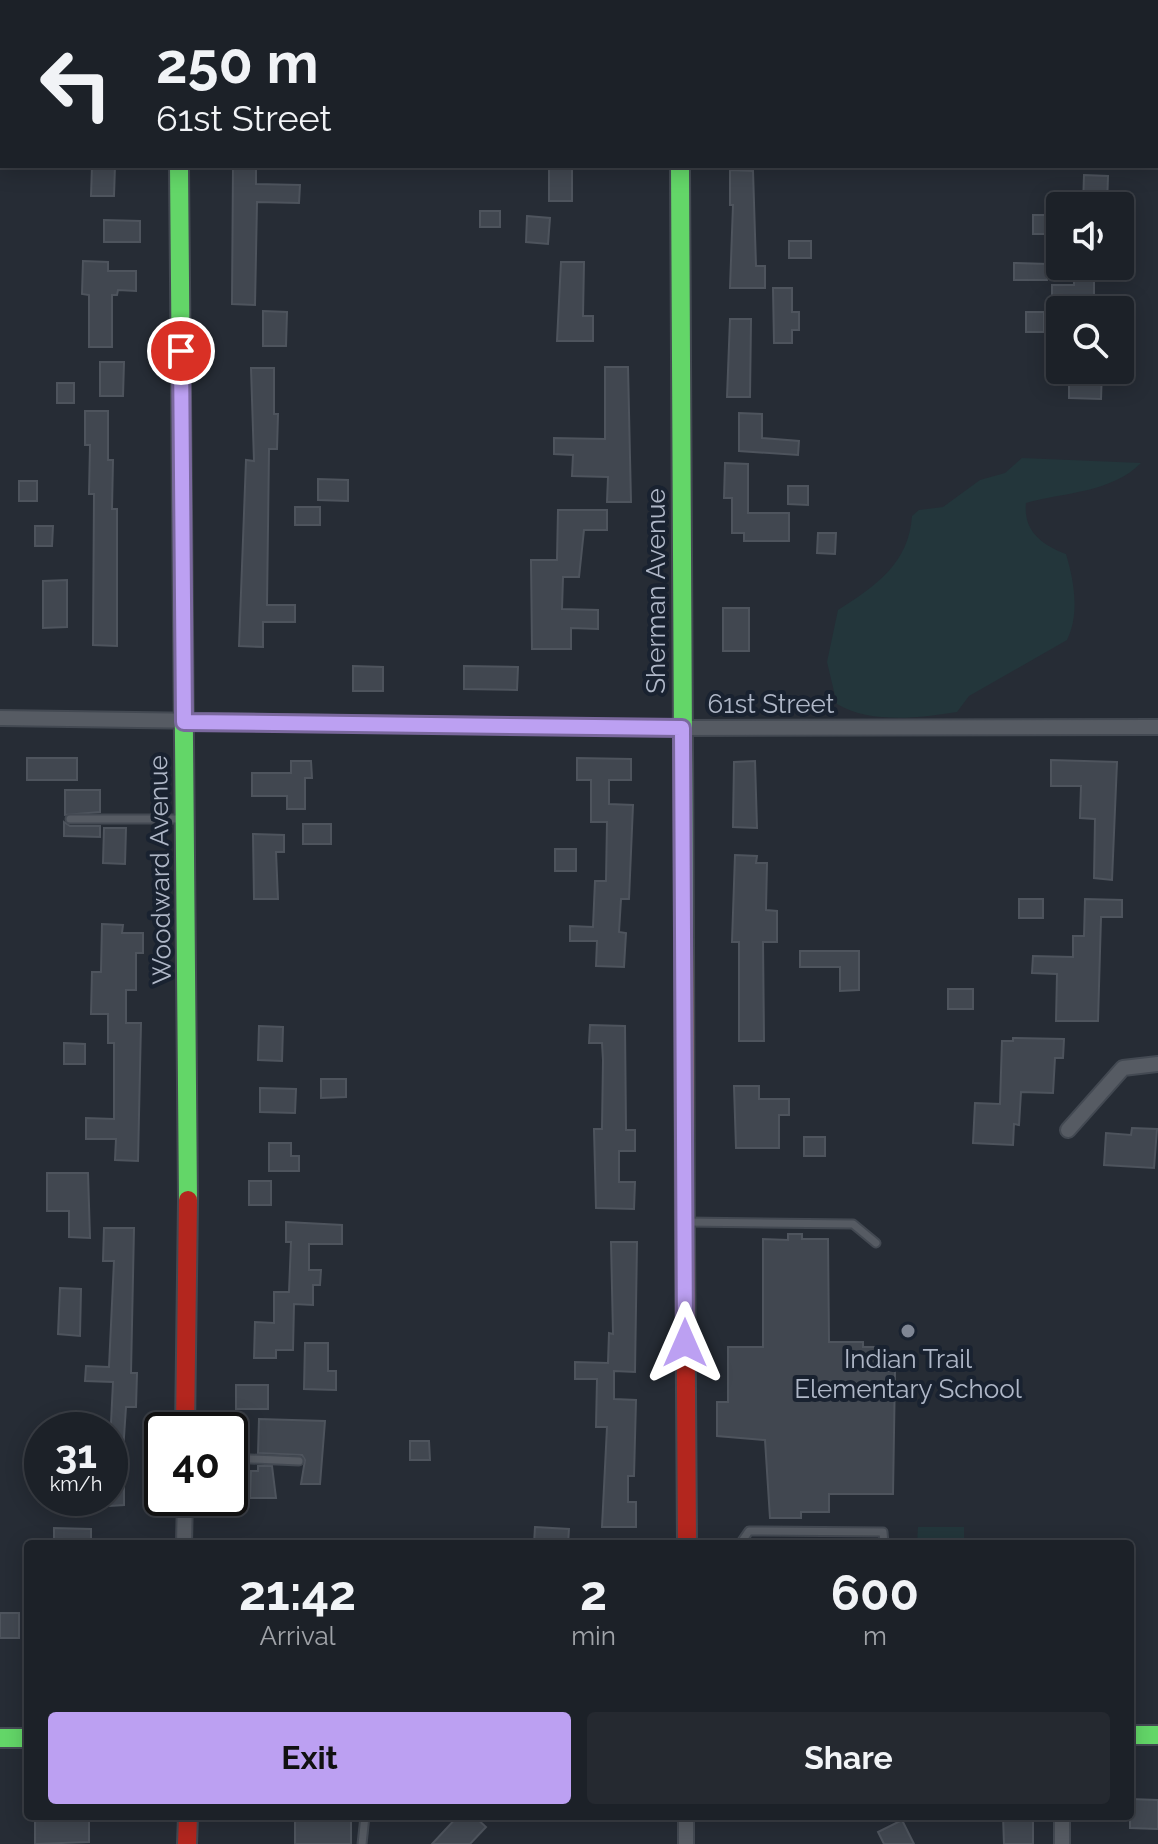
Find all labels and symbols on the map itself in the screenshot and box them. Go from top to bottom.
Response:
pin [147,317,215,385]
street label: Sherman Avenue [641,488,671,694]
street label: 61st Street [708,689,835,719]
street label: Woodward Avenue [143,755,177,985]
position arrow [643,1301,727,1385]
marker: Indian Trail Elementary School [899,1322,917,1340]
place label: Indian Trail Elementary School [794,1344,1023,1404]
speed limit sign: 40 [144,1412,248,1516]

